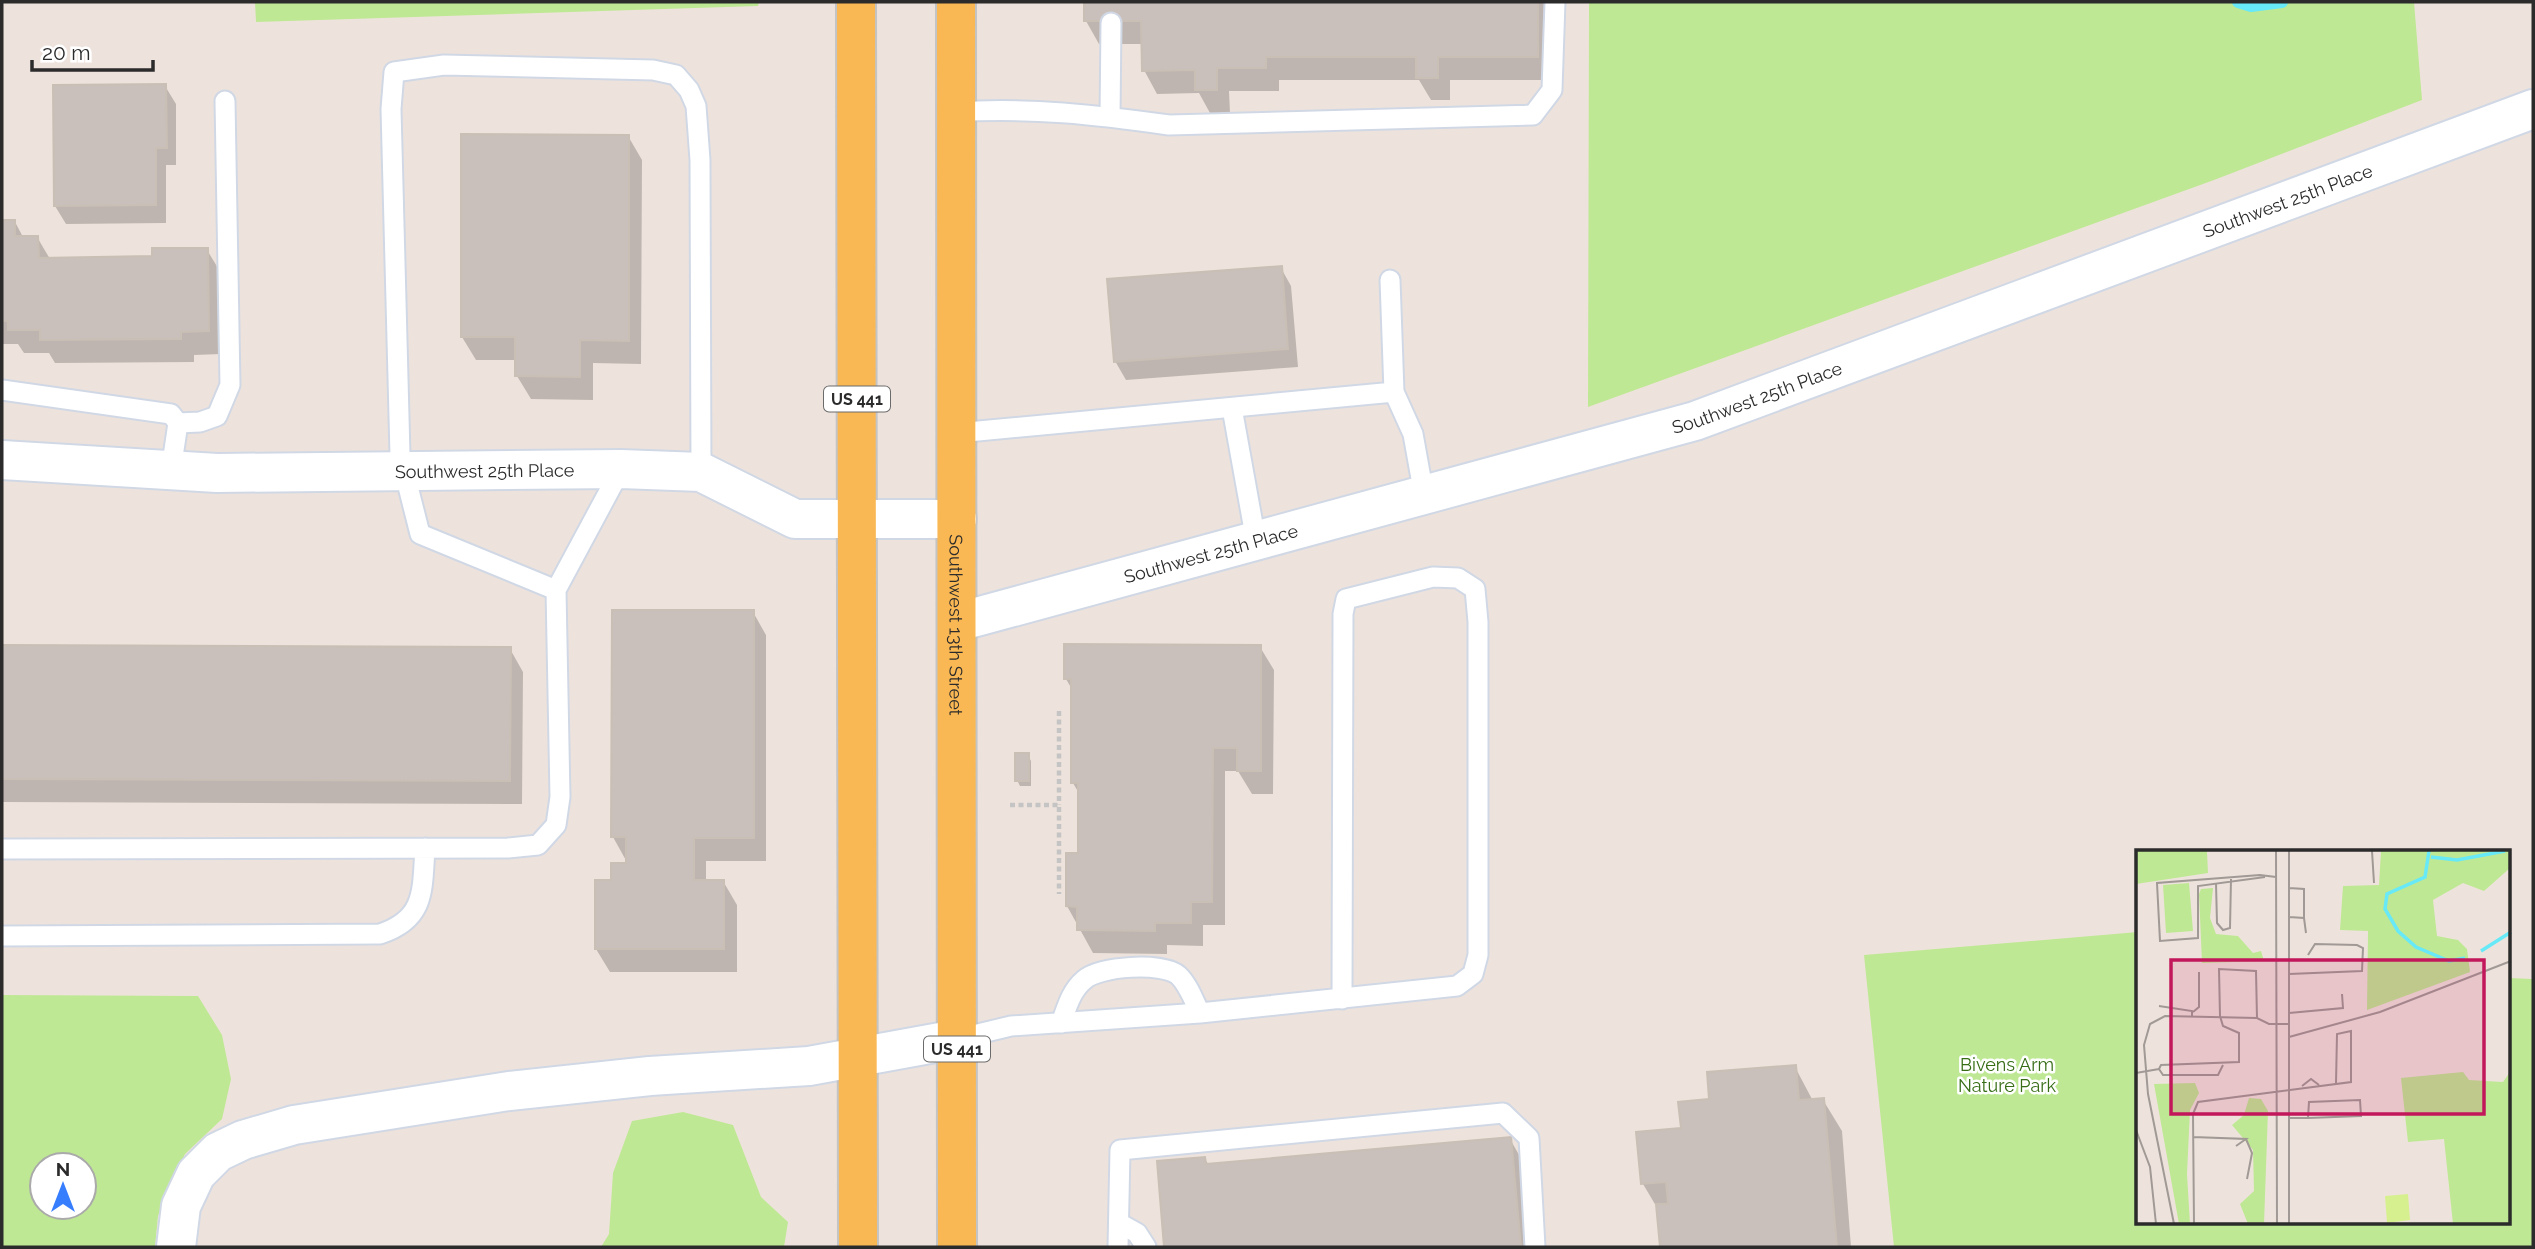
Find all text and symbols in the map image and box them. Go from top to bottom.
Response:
scale bar [32,28,152,72]
text: 20 m [42,40,90,65]
street label: Southwest 25th Place [2200,159,2376,242]
street label: Southwest 25th Place [1669,357,1845,437]
road number: US 441 [824,386,890,412]
street label: Southwest 25th Place [395,459,575,482]
street label: Southwest 25th Place [1121,519,1301,587]
street label: Southwest 13th Street [946,534,967,716]
inset map [2136,850,2510,1224]
road number: US 441 [924,1036,990,1062]
park label: Bivens Arm Nature Park [1958,1054,2057,1096]
north arrow [28,1151,98,1221]
text: N [56,1158,70,1180]

